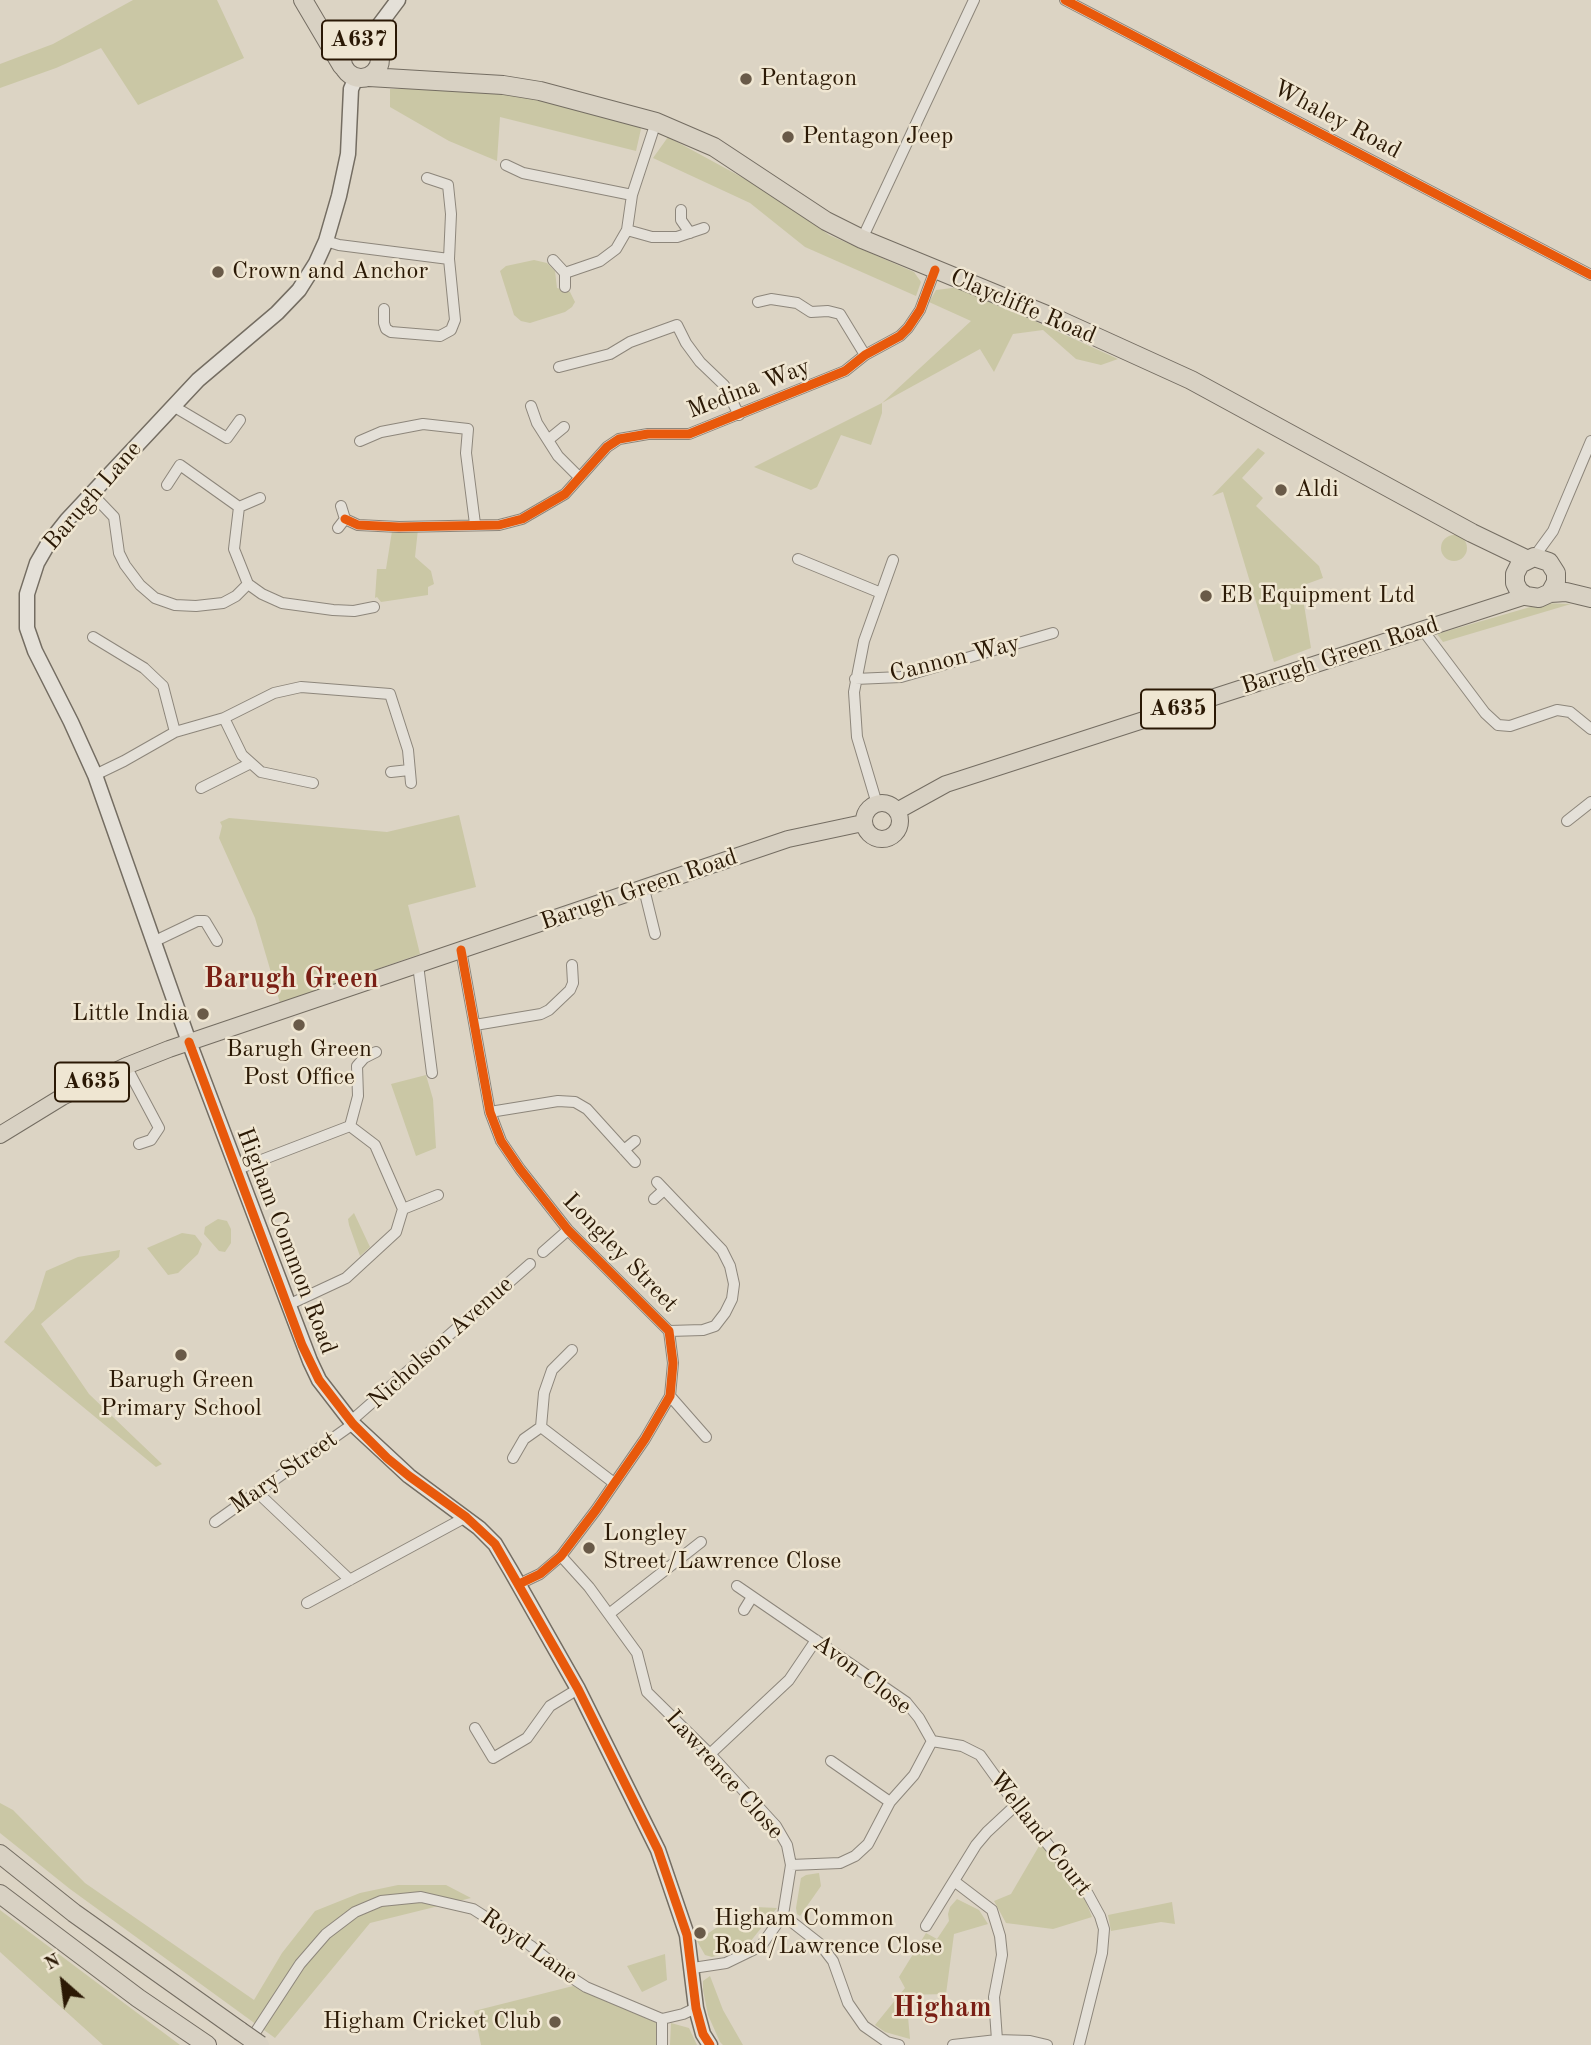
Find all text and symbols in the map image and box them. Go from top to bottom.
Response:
road number: A637 [322,20,396,60]
place label: Pentagon [760,65,857,93]
marker: Pentagon [738,71,754,87]
street label: Whaley Road [1268,74,1406,166]
place label: Pentagon Jeep [802,123,953,151]
marker: Pentagon Jeep [780,129,796,145]
place label: Crown and Anchor [232,258,428,286]
street label: Claycliffe Road [946,263,1100,351]
marker: Crown and Anchor [210,264,226,280]
street label: Medina Way [683,352,815,426]
street label: Barugh Lane [38,435,148,557]
place label: Aldi [1295,476,1339,504]
marker: Aldi [1273,482,1289,498]
place label: EB Equipment Ltd [1220,582,1415,610]
marker: EB Equipment Ltd [1198,588,1214,604]
street label: Barugh Green Road [1238,610,1442,702]
street label: Cannon Way [887,629,1023,689]
road number: A635 [1141,690,1215,729]
street label: Barugh Green Road [537,843,741,937]
district label: Barugh Green [204,963,378,997]
place label: Little India [72,1000,189,1028]
marker: Little India [195,1006,211,1022]
marker: Barugh Green Post Office [291,1017,307,1033]
place label: Barugh Green Post Office [226,1036,372,1092]
road number: A635 [55,1063,129,1102]
street label: Higham Common Road [230,1124,342,1358]
street label: Longley Street [556,1187,684,1319]
street label: Nicholson Avenue [363,1270,519,1416]
marker: Barugh Green Primary School [173,1347,189,1363]
place label: Barugh Green Primary School [100,1367,262,1423]
street label: Mary Street [225,1425,343,1521]
place label: Longley Street/Lawrence Close [603,1520,841,1576]
marker: Longley Street/Lawrence Close [581,1540,597,1556]
street label: Avon Close [807,1629,917,1721]
street label: Lawrence Close [658,1704,790,1846]
street label: Welland Court [982,1766,1098,1902]
street label: Royd Lane [475,1903,583,1991]
place label: Higham Common Road/Lawrence Close [714,1905,942,1961]
marker: Higham Common Road/Lawrence Close [692,1925,708,1941]
north arrow [28,1947,98,2017]
text: N [42,1951,64,1975]
district label: Higham [892,1992,992,2026]
place label: Higham Cricket Club [323,2008,541,2036]
marker: Higham Cricket Club [547,2014,563,2030]

